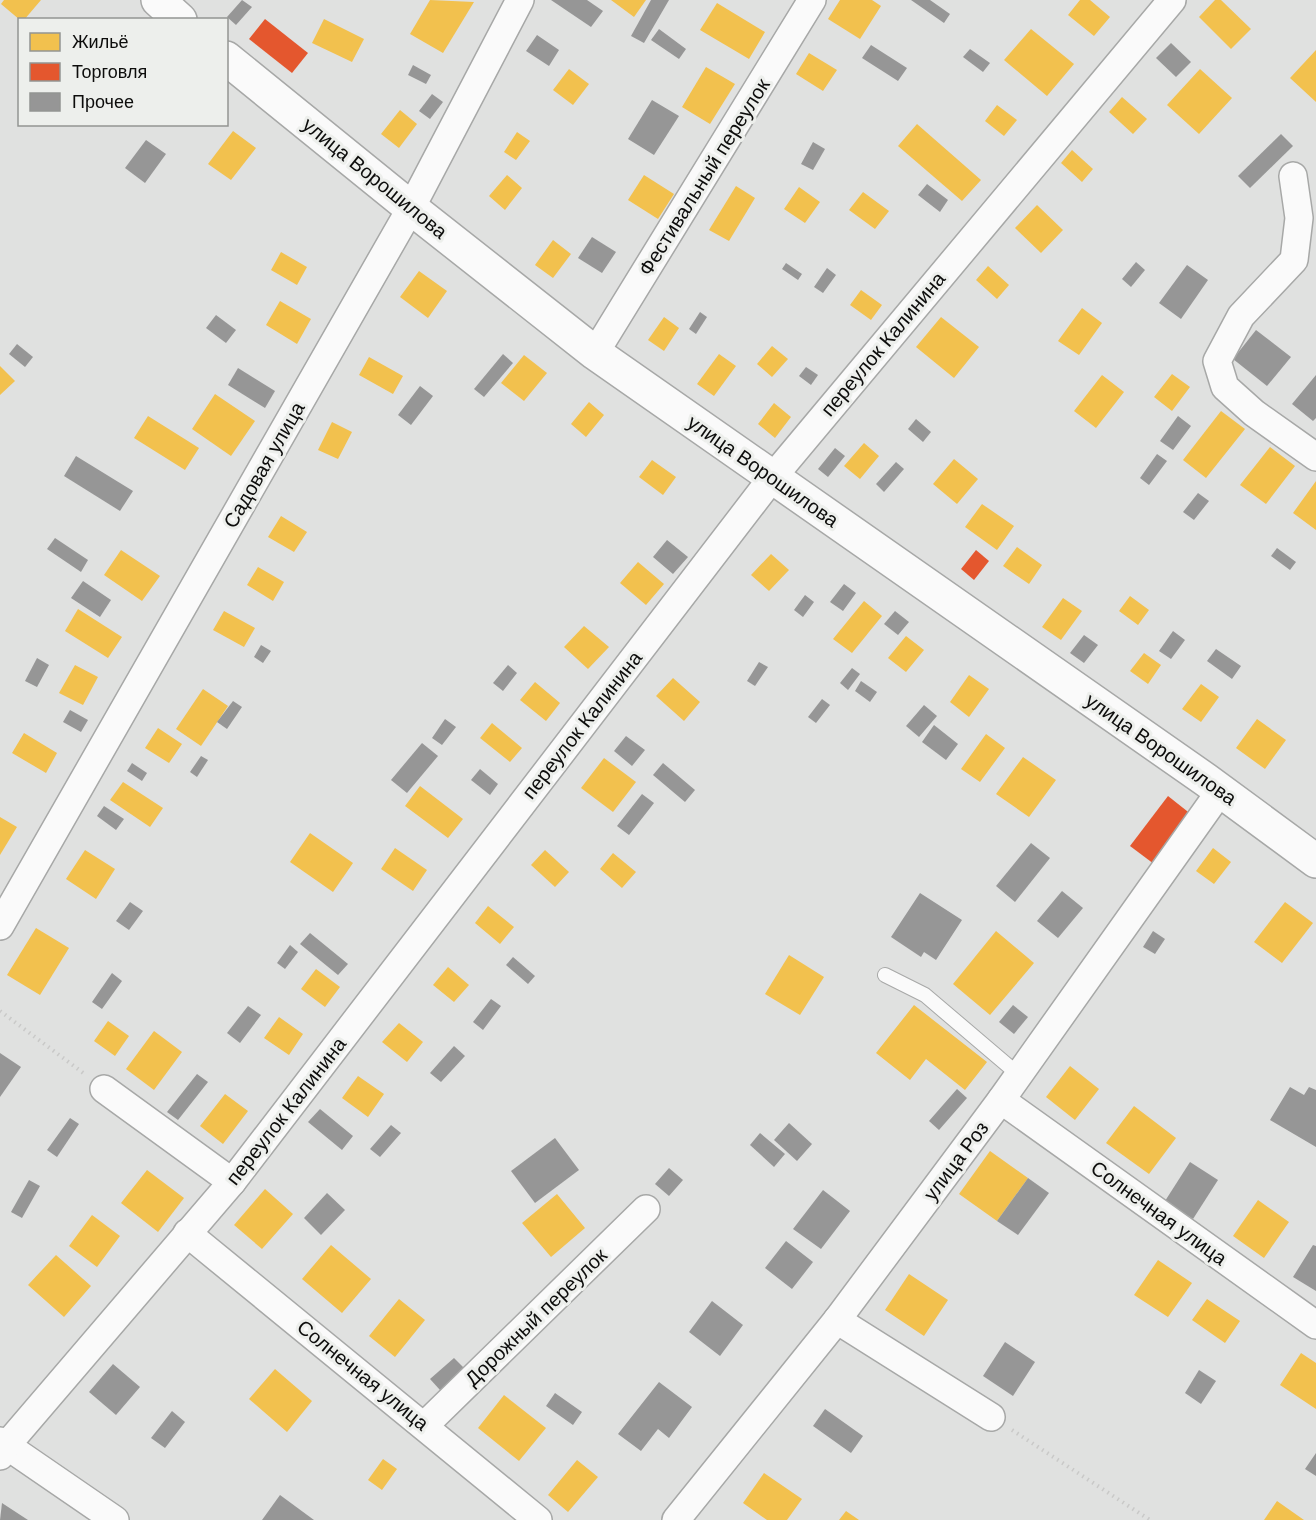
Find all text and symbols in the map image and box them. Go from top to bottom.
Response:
legend [18,18,228,126]
text: Жильё [72,32,129,52]
text: Торговля [72,62,147,82]
street label: Фестивальный переулок [634,74,774,279]
text: Прочее [72,92,134,112]
street label: улица Ворошилова [299,113,452,243]
street label: переулок Калинина [816,267,950,420]
street label: Садовая улица [219,397,309,532]
street label: улица Ворошилова [683,411,843,532]
street label: переулок Калинина [518,646,647,803]
street label: улица Ворошилова [1081,689,1241,810]
street label: переулок Калинина [222,1032,351,1189]
street label: улица Роз [919,1117,993,1205]
street label: Солнечная улица [1087,1156,1232,1270]
street label: Дорожный переулок [461,1244,611,1390]
street label: Солнечная улица [293,1315,434,1435]

